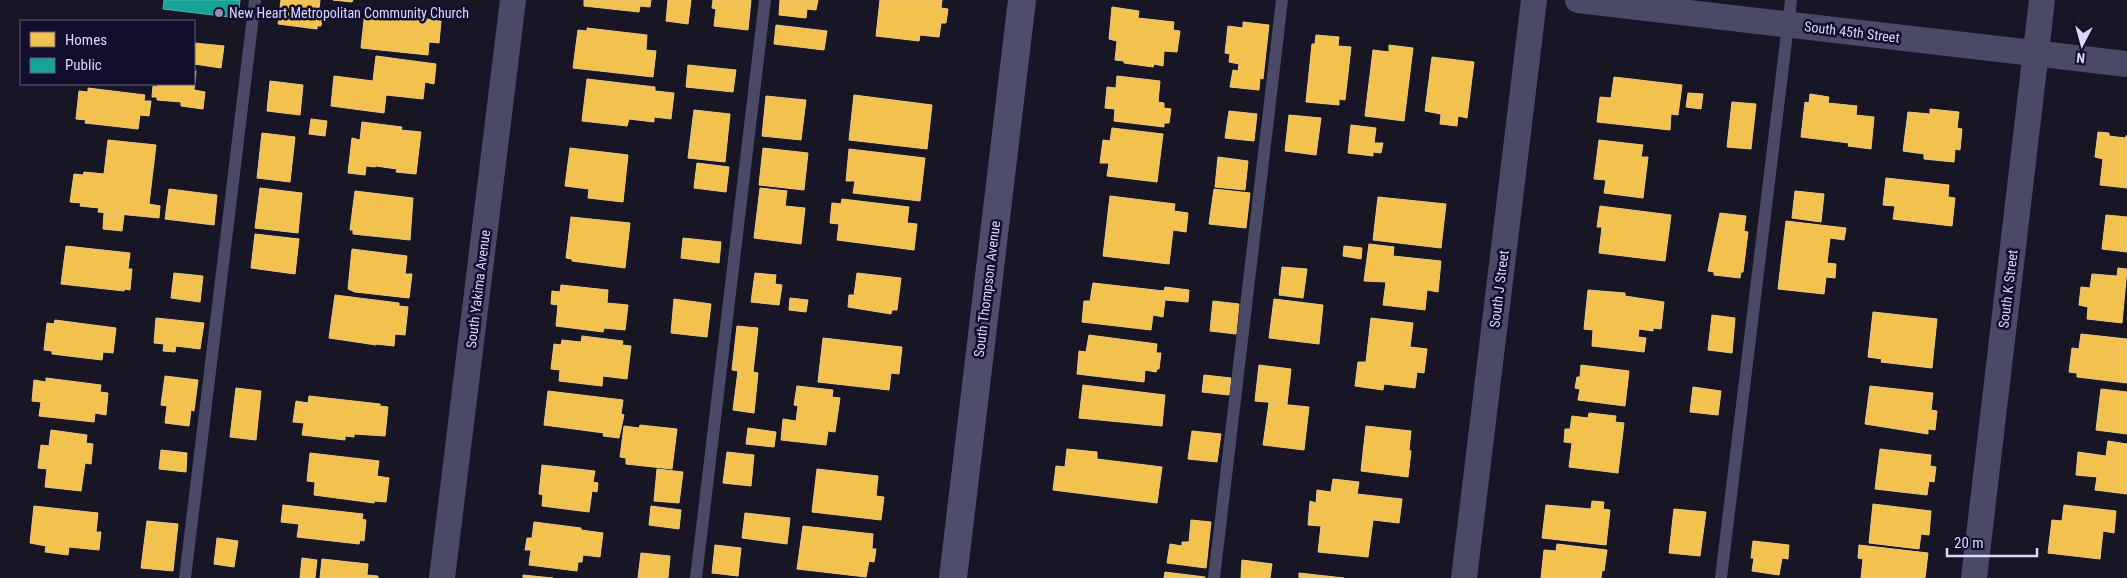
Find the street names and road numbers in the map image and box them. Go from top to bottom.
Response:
street label: South 45th Street [1803,18,1901,46]
street label: South Thompson Avenue [971,220,1003,358]
street label: South Yakima Avenue [463,229,493,349]
street label: South J Street [1486,249,1512,329]
street label: South K Street [1995,249,2021,329]

